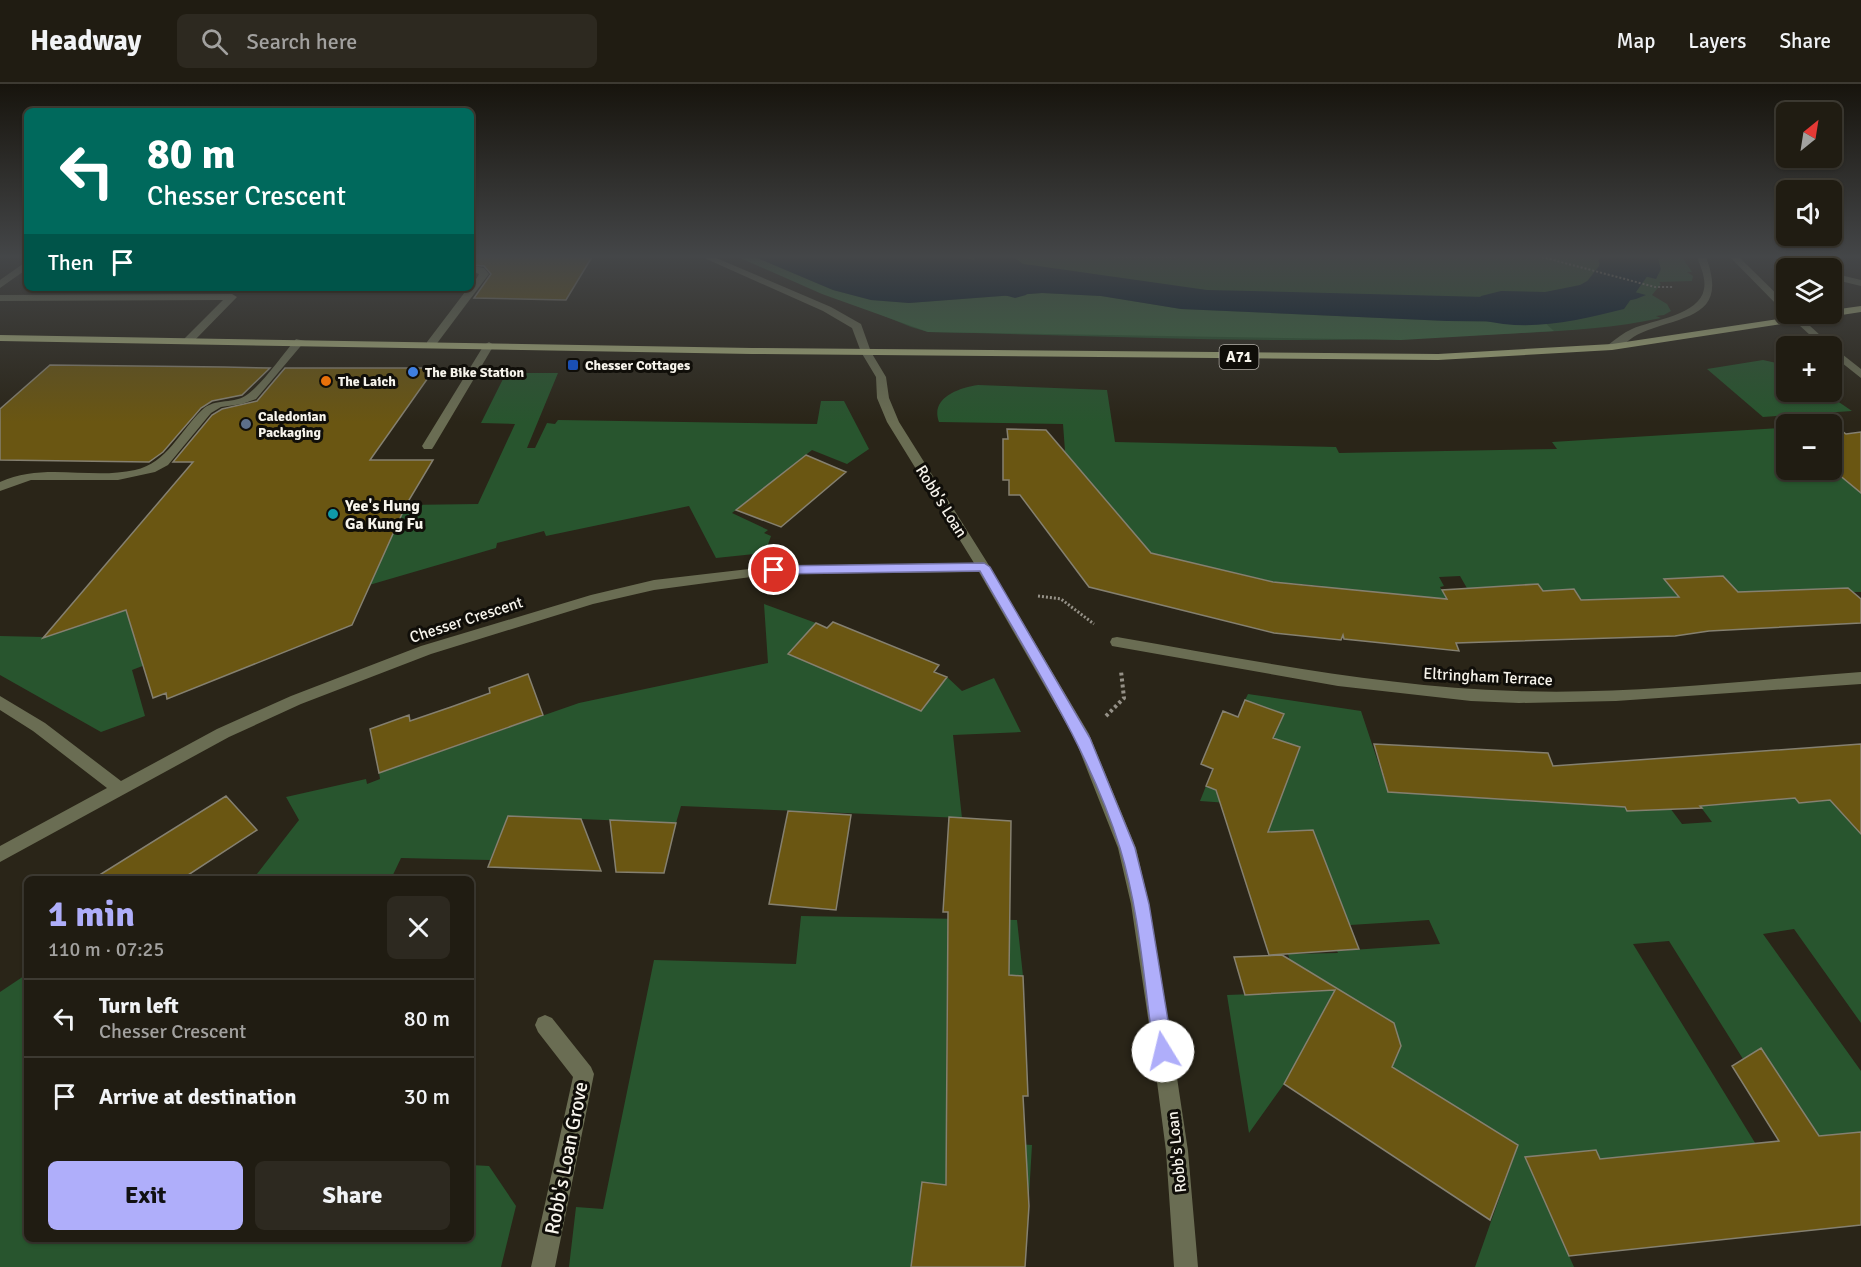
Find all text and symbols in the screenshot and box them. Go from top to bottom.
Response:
search box [177,14,597,68]
text: Headway [30,24,141,58]
icon: search [198,25,231,58]
text: Search here [246,28,357,55]
text: Map [1617,28,1655,54]
text: Layers [1688,28,1746,54]
text: Share [1779,28,1831,54]
north arrow [1776,102,1842,168]
map controls [1776,102,1842,480]
text: 80 m [147,129,236,180]
icon: left [48,132,126,210]
text: Chesser Crescent [147,180,346,213]
button: sound [1776,180,1842,246]
icon: arrive [106,246,139,279]
text: Then [48,249,94,276]
button: layers [1776,258,1842,324]
button: + [1776,336,1842,402]
road number: A71 [1220,345,1258,369]
place label: Chesser Cottages [585,357,690,374]
marker: Chesser Cottages [566,358,580,372]
place label: The Bike Station [425,364,525,381]
marker: The Bike Station [406,365,420,379]
place label: The Laich [338,373,396,390]
marker: The Laich [319,374,333,388]
place label: Caledonian Packaging [258,408,327,441]
button: − [1776,414,1842,480]
marker: Caledonian Packaging [239,417,253,431]
street label: Robb's Loan [911,462,971,541]
place label: Yee's Hung Ga Kung Fu [344,496,424,534]
marker: Yee's Hung Ga Kung Fu [326,507,340,521]
pin [748,544,799,595]
icon: arrive [757,553,790,586]
street label: Chesser Crescent [407,592,526,648]
street label: Eltringham Terrace [1423,664,1553,690]
text: 1 min [48,892,135,937]
button: close [387,896,450,959]
text: 110 m · 07:25 [48,937,164,962]
text: Turn left [99,992,179,1019]
icon: left [48,1002,81,1035]
text: 80 m [404,1005,450,1032]
text: Chesser Crescent [99,1019,246,1044]
position arrow [1131,1019,1195,1083]
icon: arrive [48,1080,81,1113]
street label: Robb's Loan Grove [539,1080,594,1237]
text: Arrive at destination [99,1083,296,1110]
text: 30 m [404,1083,450,1110]
street label: Robb's Loan [1163,1110,1191,1193]
button: Exit [48,1161,243,1230]
button: Share [255,1161,450,1230]

